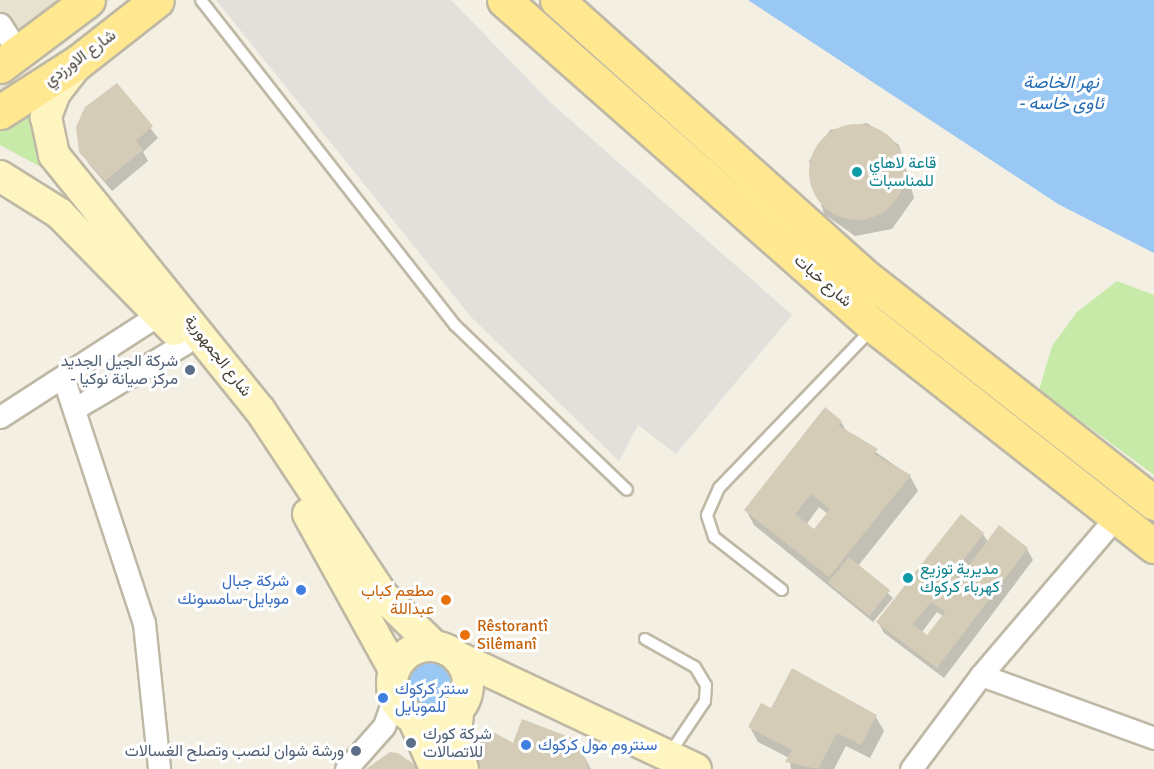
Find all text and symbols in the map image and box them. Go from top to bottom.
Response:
street label: شارع الاورزدي [40,26,120,90]
water label: نهر الخاصة - ئاوی خاسە [1018,72,1104,115]
place label: قاعة لاهاي للمناسبات [869,153,936,191]
marker: قاعة لاهاي للمناسبات [850,165,864,179]
street label: شارع خبات [790,251,856,311]
street label: شارع الجمهورية [180,312,256,400]
place label: شركة الجيل الجديد - مركز صيانة نوكيا [61,351,178,389]
marker: شركة الجيل الجديد - مركز صيانة نوكيا [183,363,197,377]
place label: مديرية توزيع كهرباء كركوك [920,559,1000,597]
place label: شركة جبال موبايل-سامسونك [178,571,289,609]
marker: مديرية توزيع كهرباء كركوك [901,571,915,585]
place label: مطعم كباب عبداللة [361,581,434,619]
marker: شركة جبال موبايل-سامسونك [294,583,308,597]
marker: مطعم كباب عبداللة [439,593,453,607]
place label: Rêstorantî Silêmanî [477,616,548,654]
marker: Rêstorantî Silêmanî [458,628,472,642]
place label: سنتر كركوك للموبايل [395,679,469,717]
marker: سنتر كركوك للموبايل [376,691,390,705]
place label: شركة كورك للاتصالات [423,724,492,762]
place label: سنتروم مول كركوك [538,735,657,755]
marker: شركة كورك للاتصالات [404,736,418,750]
marker: سنتروم مول كركوك [519,738,533,752]
place label: ورشة شوان لنصب وتصلح الغسالات [125,741,344,761]
marker: ورشة شوان لنصب وتصلح الغسالات [349,744,363,758]

